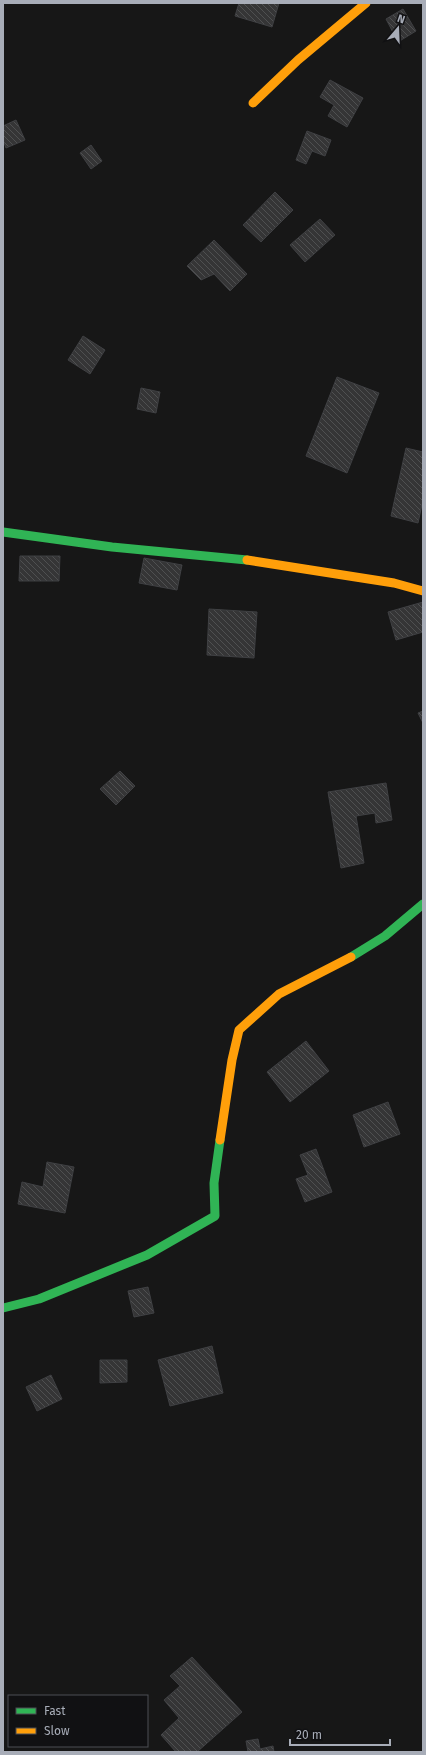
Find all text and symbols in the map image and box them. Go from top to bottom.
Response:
north arrow [378,8,418,48]
text: N [396,12,407,26]
legend [8,1695,148,1747]
text: Fast [44,1704,66,1718]
scale bar [290,1721,390,1747]
text: Slow [44,1724,70,1738]
text: 20 m [296,1728,322,1742]

